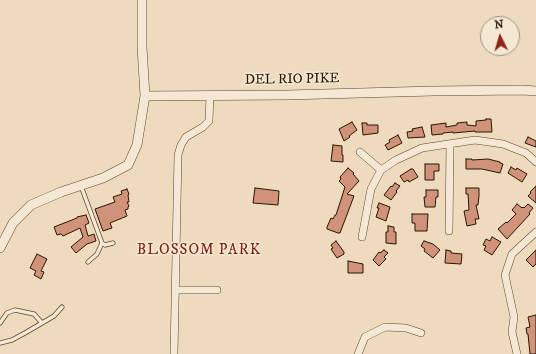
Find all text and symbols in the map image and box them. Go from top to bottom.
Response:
north arrow [480,16,520,56]
text: N [494,18,504,32]
street label: DEL RIO PIKE [244,71,340,89]
district label: BLOSSOM PARK [137,242,261,260]

